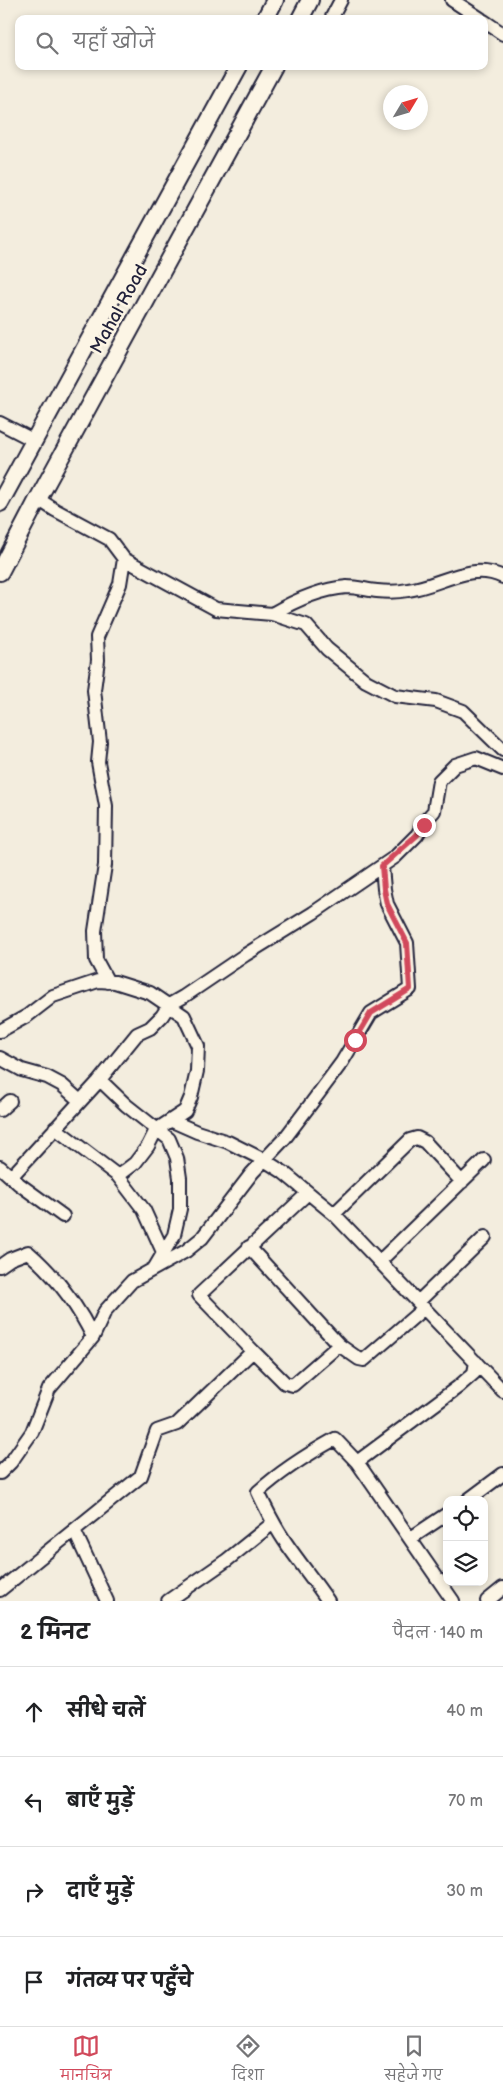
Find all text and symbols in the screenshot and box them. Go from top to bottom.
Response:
search box [15,15,488,70]
icon: search [33,29,61,57]
text: यहाँ खोजें [73,31,155,54]
north arrow [383,85,428,130]
street label: Mahal Road [86,261,152,357]
route end [413,814,436,837]
route start [344,1029,367,1052]
map controls [443,1496,488,1586]
button: locate [443,1496,488,1541]
button: layers [443,1541,488,1586]
text: 2 मिनट [20,1620,89,1645]
text: पैदल · 140 m [393,1624,483,1643]
icon: ahead [20,1698,48,1726]
text: सीधे चलें [67,1700,145,1723]
text: 40 m [446,1702,483,1721]
icon: left [20,1788,48,1816]
text: बाएँ मुड़ें [67,1790,134,1813]
text: 70 m [448,1792,483,1811]
icon: right [20,1878,48,1906]
text: दाएँ मुड़ें [67,1880,133,1903]
text: 30 m [446,1882,483,1901]
icon: arrive [20,1968,48,1996]
text: गंतव्य पर पहुँचे [67,1970,193,1993]
tab: मानचित्र [60,2032,112,2091]
tab: दिशा [232,2032,264,2091]
tab: सहेजे गए [384,2032,443,2091]

